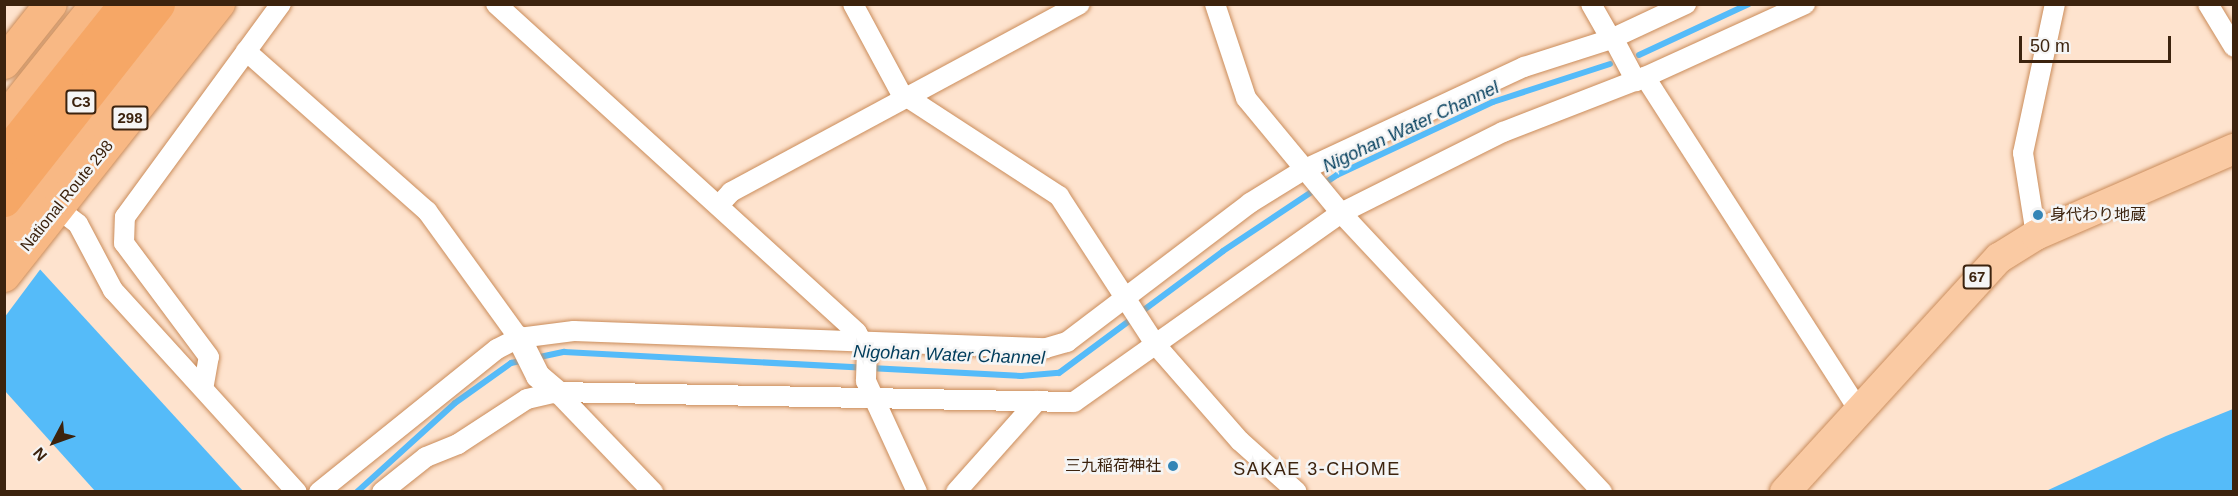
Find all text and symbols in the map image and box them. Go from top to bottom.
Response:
scale bar [2022,24,2174,62]
text: 50 m [2030,36,2070,56]
water label: Nigohan Water Channel [1320,77,1502,177]
road number: C3 [64,90,98,114]
road number: 298 [110,106,150,130]
street label: National Route 298 [16,137,118,255]
place label: 身代わり地蔵 [2050,205,2146,225]
marker: 身代わり地蔵 [2031,208,2045,222]
road number: 67 [1962,265,1992,289]
water label: Nigohan Water Channel [853,341,1045,369]
north arrow [24,412,84,472]
text: N [30,444,50,464]
place label: 三九稲荷神社 [1065,456,1161,476]
district label: SAKAE 3-CHOME [1233,458,1401,480]
marker: 三九稲荷神社 [1166,459,1180,473]

